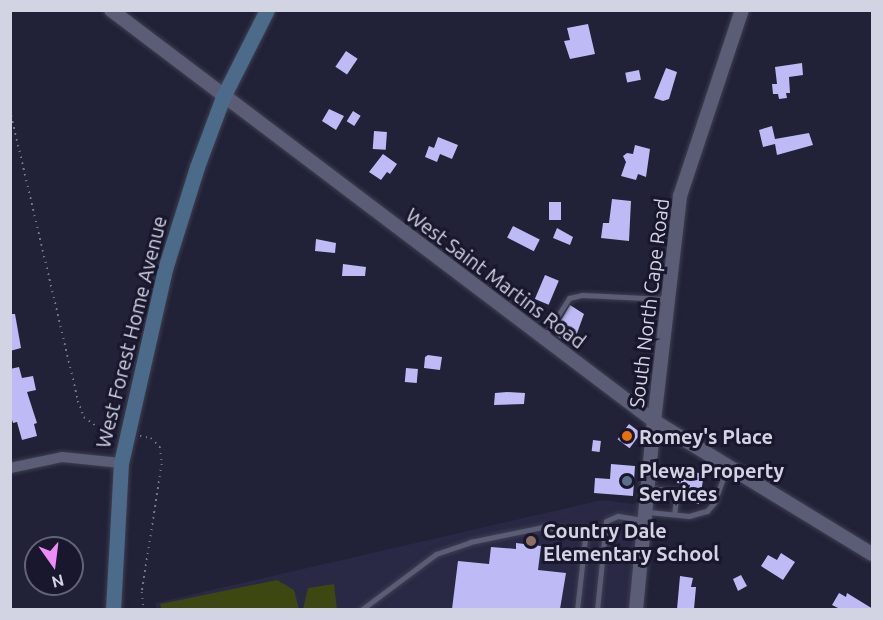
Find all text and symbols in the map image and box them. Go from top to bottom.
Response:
street label: South North Cape Road [624,197,674,409]
street label: West Saint Martins Road [401,203,591,353]
street label: West Forest Home Avenue [91,214,171,450]
place label: Romey's Place [639,424,773,448]
marker: Romey's Place [620,429,634,443]
place label: Plewa Property Services [639,458,784,505]
marker: Plewa Property Services [620,474,634,488]
place label: Country Dale Elementary School [543,518,719,565]
marker: Country Dale Elementary School [524,534,538,548]
north arrow [24,536,84,596]
text: N [50,571,66,592]

